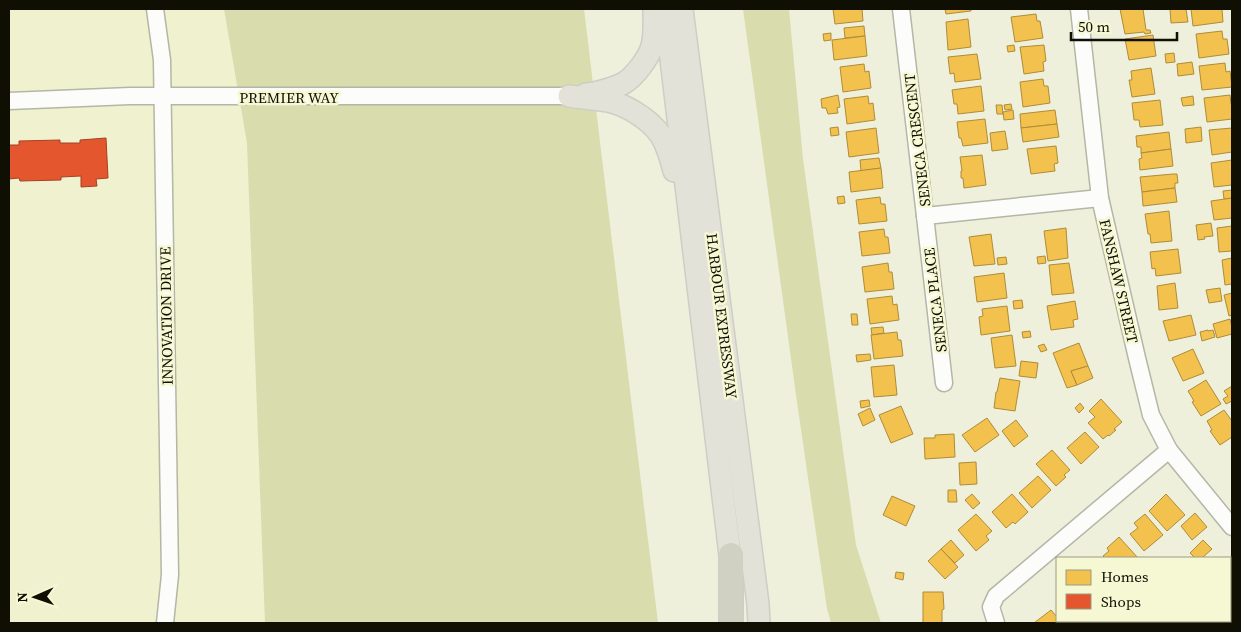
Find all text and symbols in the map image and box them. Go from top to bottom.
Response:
scale bar [1071,10,1177,42]
text: 50 m [1078,16,1110,37]
street label: SENECA CRESCENT [898,72,936,208]
street label: PREMIER WAY [239,87,339,108]
street label: FANSHAW STREET [1094,217,1144,345]
street label: HARBOUR EXPRESSWAY [701,232,743,401]
street label: INNOVATION DRIVE [154,247,178,385]
street label: SENECA PLACE [918,247,952,353]
legend [1056,557,1231,622]
text: Homes [1101,566,1148,587]
north arrow [10,572,60,622]
text: Shops [1101,591,1141,612]
text: N [12,592,32,603]

